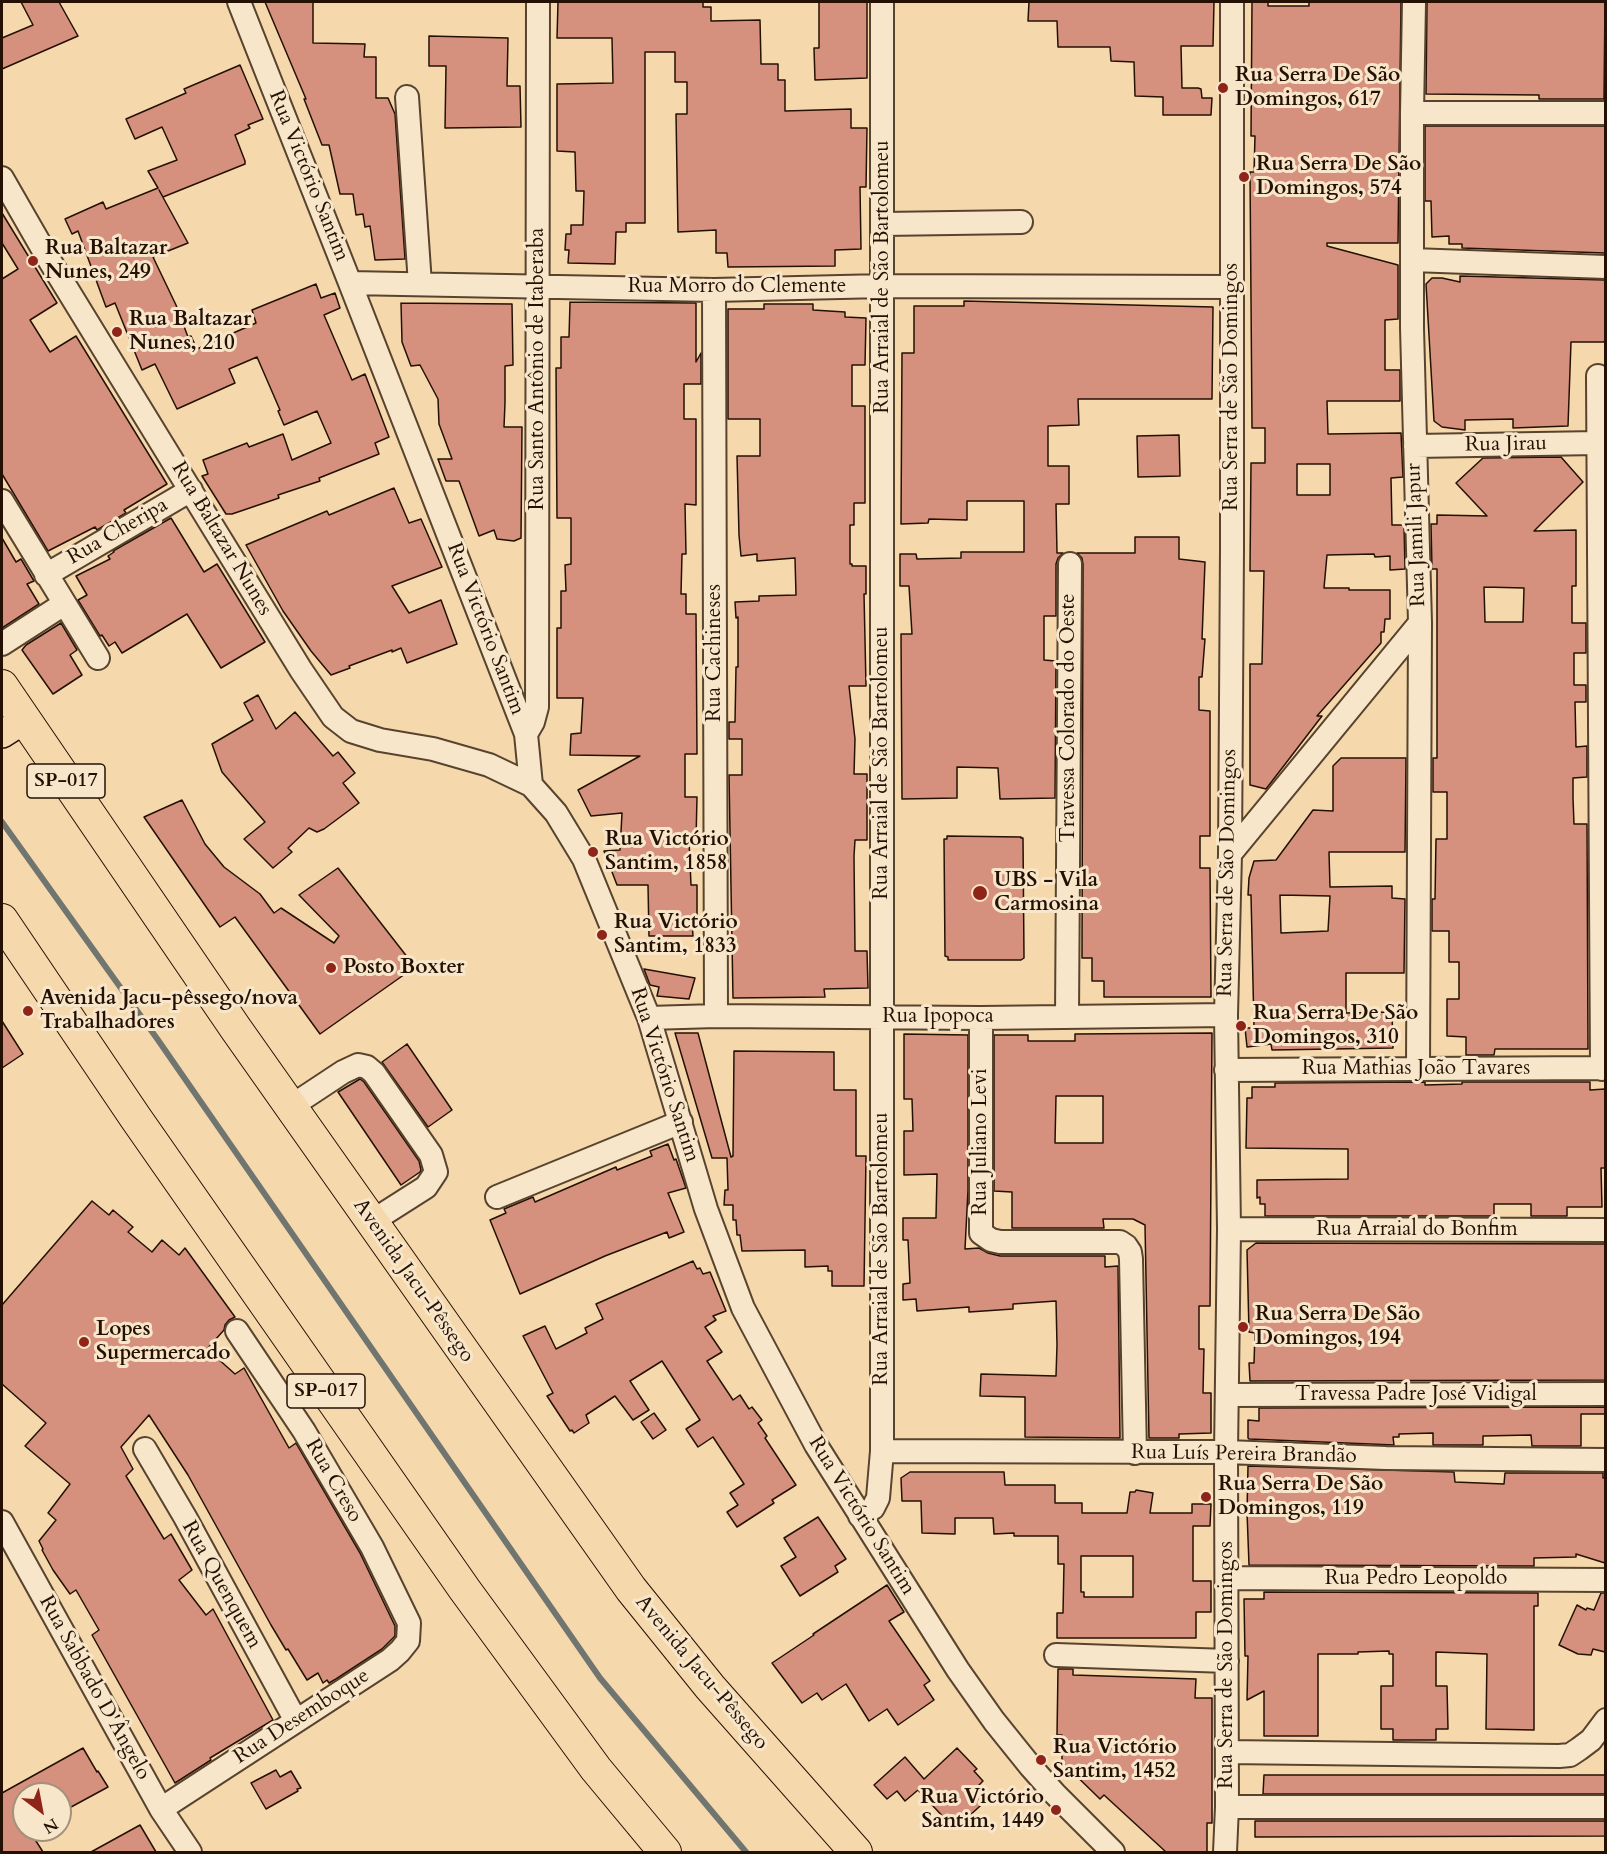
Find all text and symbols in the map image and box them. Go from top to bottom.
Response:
place label: Rua Serra De São Domingos, 617 [1235,63,1400,113]
marker: Rua Serra De São Domingos, 617 [1216,81,1230,95]
street label: Rua Victório Santim [262,87,354,265]
street label: Rua Arraial de São Bartolomeu [870,140,896,414]
place label: Rua Serra De São Domingos, 574 [1256,152,1421,202]
marker: Rua Serra De São Domingos, 574 [1237,170,1251,184]
street label: Rua Santo Antônio de Itaberaba [525,228,551,510]
place label: Rua Baltazar Nunes, 249 [45,236,168,286]
marker: Rua Baltazar Nunes, 249 [26,254,40,268]
street label: Rua Serra de São Domingos [1219,263,1245,511]
street label: Rua Morro do Clemente [628,274,846,300]
place label: Rua Baltazar Nunes, 210 [129,307,252,357]
marker: Rua Baltazar Nunes, 210 [110,325,124,339]
street label: Rua Jirau [1465,432,1547,458]
street label: Rua Baltazar Nunes [165,458,277,620]
street label: Rua Jamili Japur [1402,463,1432,607]
street label: Rua Cheripa [63,493,173,571]
street label: Rua Victório Santim [441,539,529,719]
street label: Rua Cachineses [702,584,728,722]
street label: Travessa Colorado do Oeste [1056,593,1082,843]
street label: Rua Arraial de São Bartolomeu [869,626,895,900]
street label: Rua Serra de São Domingos [1213,749,1243,997]
road number: SP-017 [27,764,105,798]
place label: Rua Victório Santim, 1858 [605,827,729,877]
marker: Rua Victório Santim, 1858 [586,845,600,859]
place label: UBS - Vila Carmosina [994,868,1099,918]
marker: UBS - Vila Carmosina [971,884,989,902]
place label: Rua Victório Santim, 1833 [614,910,738,960]
marker: Rua Victório Santim, 1833 [595,928,609,942]
place label: Posto Boxter [343,955,464,981]
marker: Posto Boxter [324,961,338,975]
street label: Rua Victório Santim [624,985,704,1165]
place label: Avenida Jacu-pêssego/nova Trabalhadores [40,986,298,1036]
place label: Rua Serra De São Domingos, 310 [1253,1001,1418,1051]
marker: Avenida Jacu-pêssego/nova Trabalhadores [21,1004,35,1018]
street label: Rua Ipopoca [882,1004,994,1030]
marker: Rua Serra De São Domingos, 310 [1234,1019,1248,1033]
street label: Rua Mathias João Tavares [1302,1056,1530,1082]
street label: Rua Juliano Levi [968,1068,994,1216]
street label: Rua Arraial de São Bartolomeu [869,1112,895,1386]
street label: Avenida Jacu-Pêssego [347,1194,479,1368]
street label: Rua Arraial do Bonfim [1316,1217,1518,1243]
place label: Rua Serra De São Domingos, 194 [1255,1302,1420,1352]
place label: Lopes Supermercado [96,1317,230,1367]
marker: Rua Serra De São Domingos, 194 [1236,1320,1250,1334]
marker: Lopes Supermercado [77,1335,91,1349]
road number: SP-017 [287,1374,365,1408]
street label: Travessa Padre José Vidigal [1295,1382,1537,1408]
street label: Rua Victório Santim [802,1432,920,1600]
street label: Rua Creso [299,1435,367,1527]
street label: Rua Luís Pereira Brandão [1131,1440,1357,1470]
place label: Rua Serra De São Domingos, 119 [1218,1472,1383,1522]
marker: Rua Serra De São Domingos, 119 [1199,1490,1213,1504]
street label: Rua Quenquem [176,1517,266,1653]
street label: Rua Serra de São Domingos [1214,1541,1240,1789]
street label: Rua Pedro Leopoldo [1325,1566,1507,1592]
street label: Rua Sabbado D'Ângelo [33,1591,155,1785]
street label: Avenida Jacu-Pêssego [629,1591,773,1755]
street label: Rua Desemboque [229,1664,375,1770]
place label: Rua Victório Santim, 1452 [1053,1735,1177,1785]
marker: Rua Victório Santim, 1452 [1034,1753,1048,1767]
north arrow [12,1782,72,1842]
place label: Rua Victório Santim, 1449 [920,1785,1044,1835]
marker: Rua Victório Santim, 1449 [1049,1803,1063,1817]
text: N [39,1813,62,1839]

